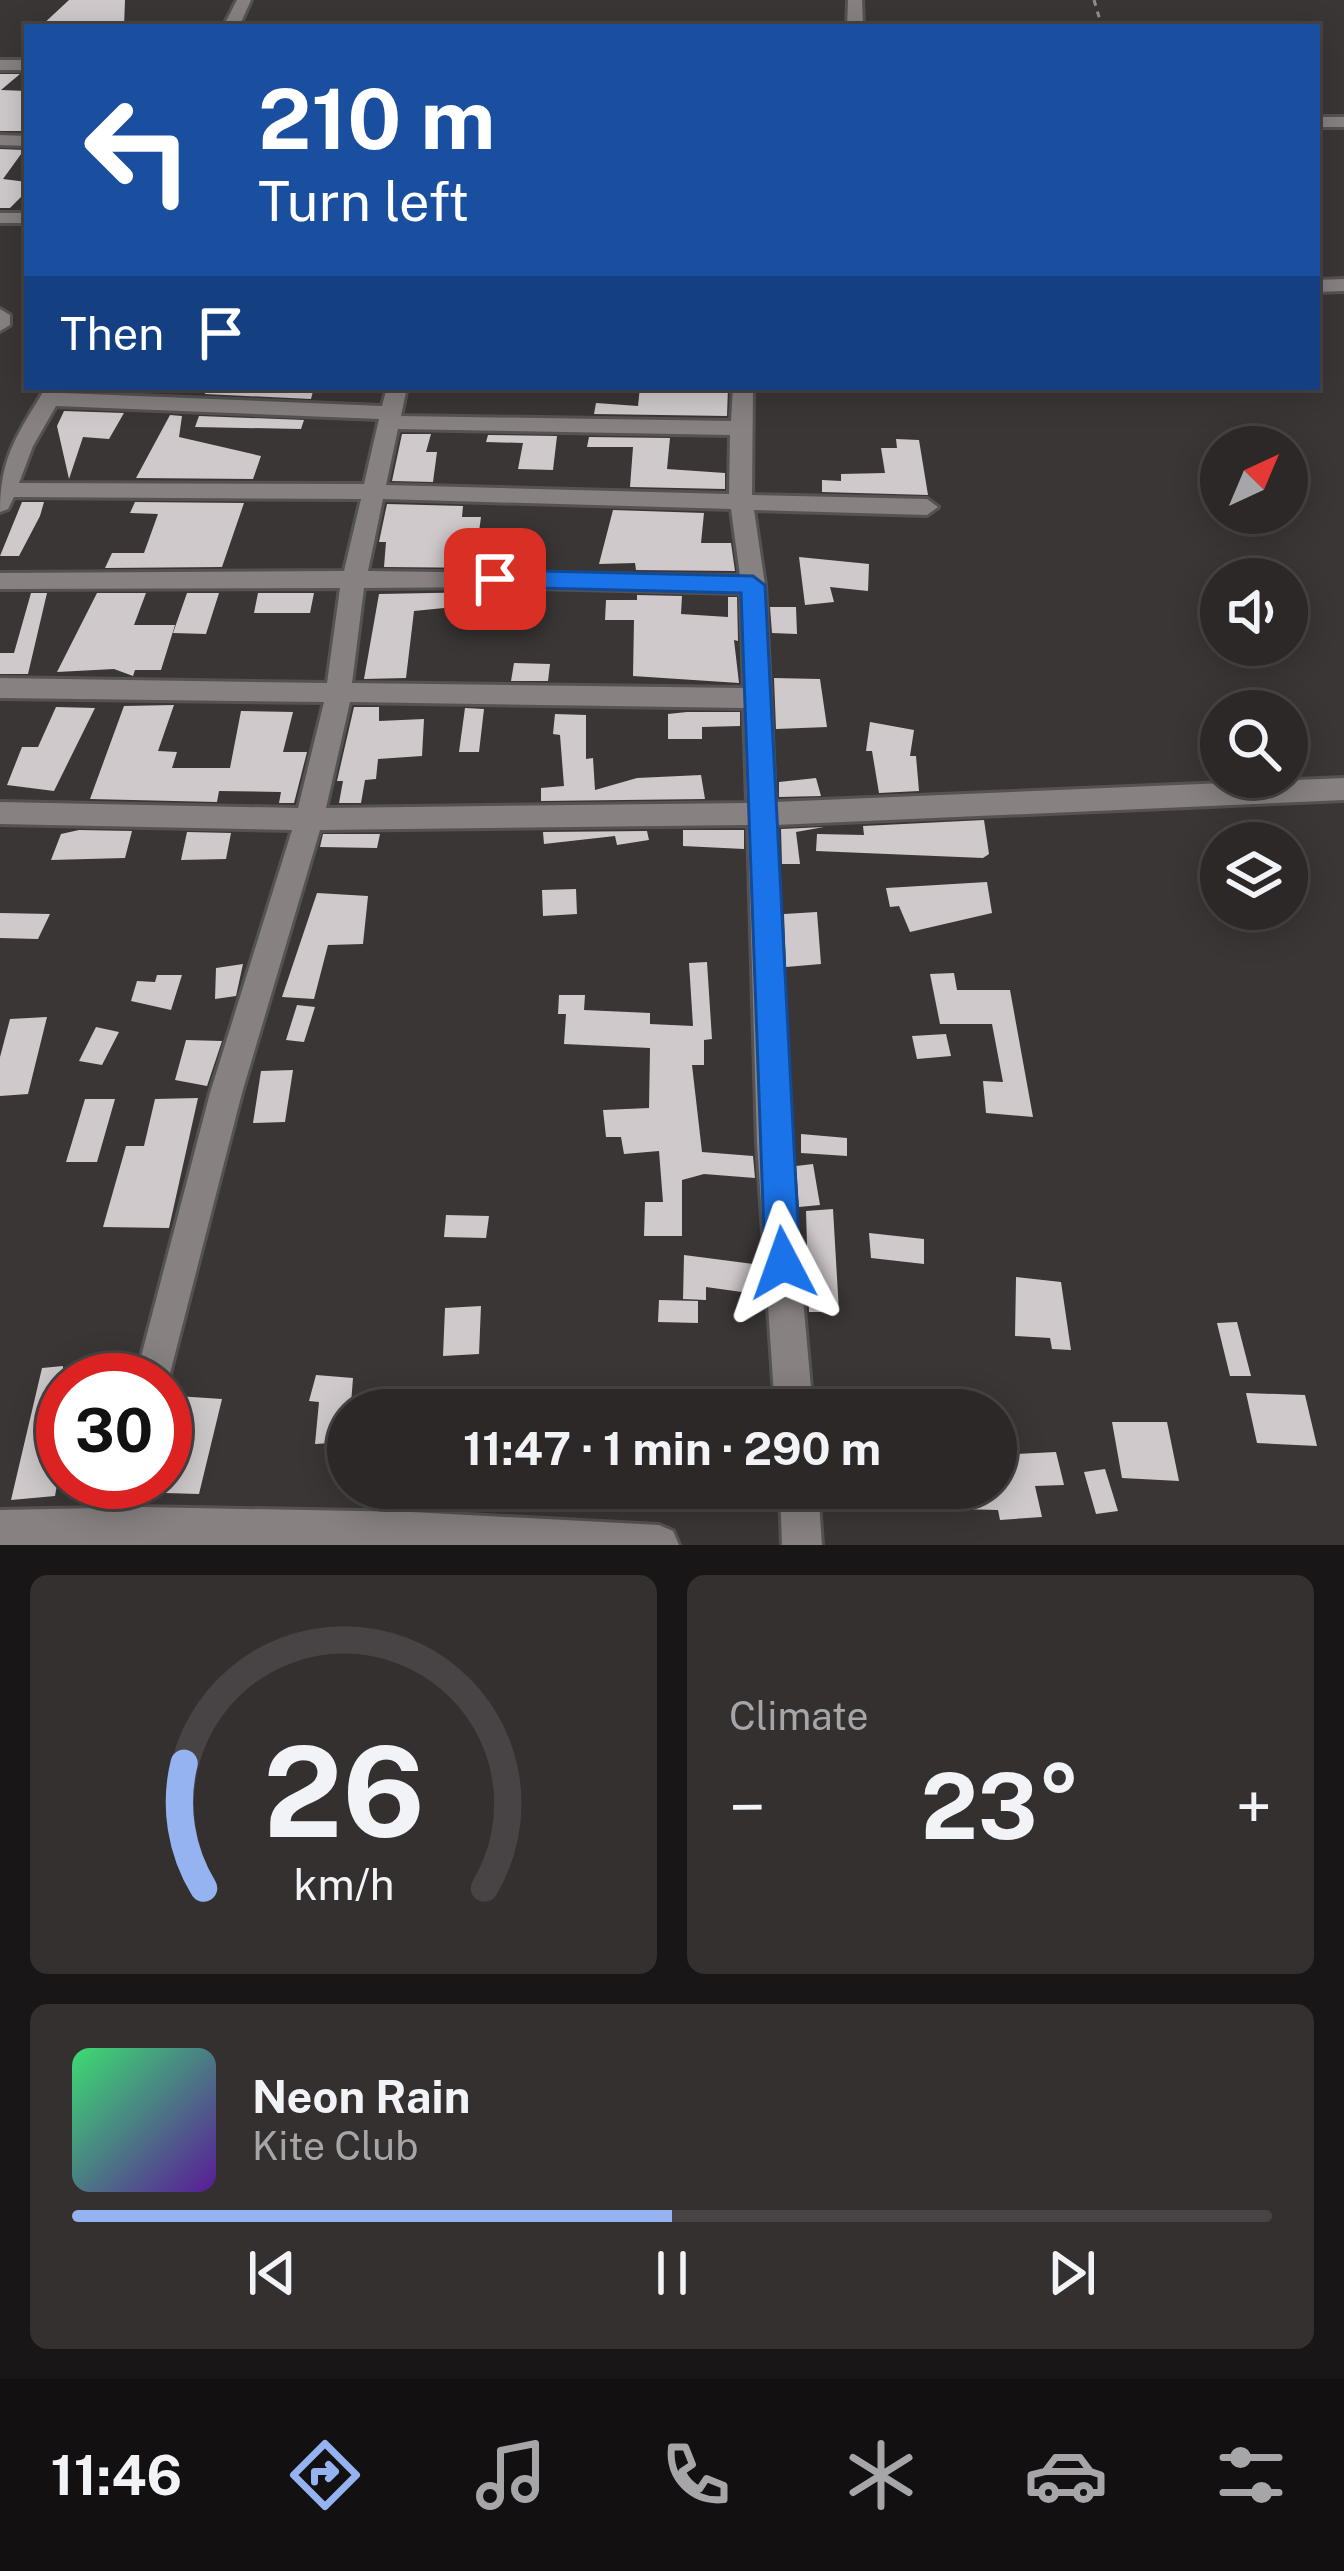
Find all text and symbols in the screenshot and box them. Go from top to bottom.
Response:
text: 210 m [258,69,496,168]
icon: left [60,72,216,228]
text: Turn left [258,170,469,233]
icon: arrive [188,300,254,366]
text: Then [60,307,164,360]
north arrow [1200,426,1308,534]
map controls [1200,426,1308,930]
pin [444,528,546,630]
icon: arrive [462,546,528,612]
button: sound [1200,558,1308,666]
button: search [1200,690,1308,798]
button: layers [1200,822,1308,930]
position arrow [720,1200,846,1326]
speed limit sign: 30 [36,1353,192,1509]
text: 11:47 · 1 min · 290 m [463,1422,881,1475]
text: Climate [729,1693,869,1739]
text: 26 [263,1718,424,1865]
text: 23° [921,1753,1080,1859]
text: − [729,1768,766,1846]
text: + [1235,1768,1272,1846]
text: km/h [293,1858,394,1909]
text: Neon Rain [252,2070,470,2123]
text: Kite Club [252,2123,418,2169]
icon: previous [239,2240,305,2306]
icon: pause [639,2240,705,2306]
icon: next [1039,2240,1105,2306]
icon: directions [283,2433,367,2517]
icon: music [469,2433,553,2517]
icon: phone [654,2433,738,2517]
icon: climate [839,2433,923,2517]
icon: car [1024,2433,1108,2517]
icon: filters [1209,2433,1293,2517]
text: 11:46 [51,2444,182,2507]

